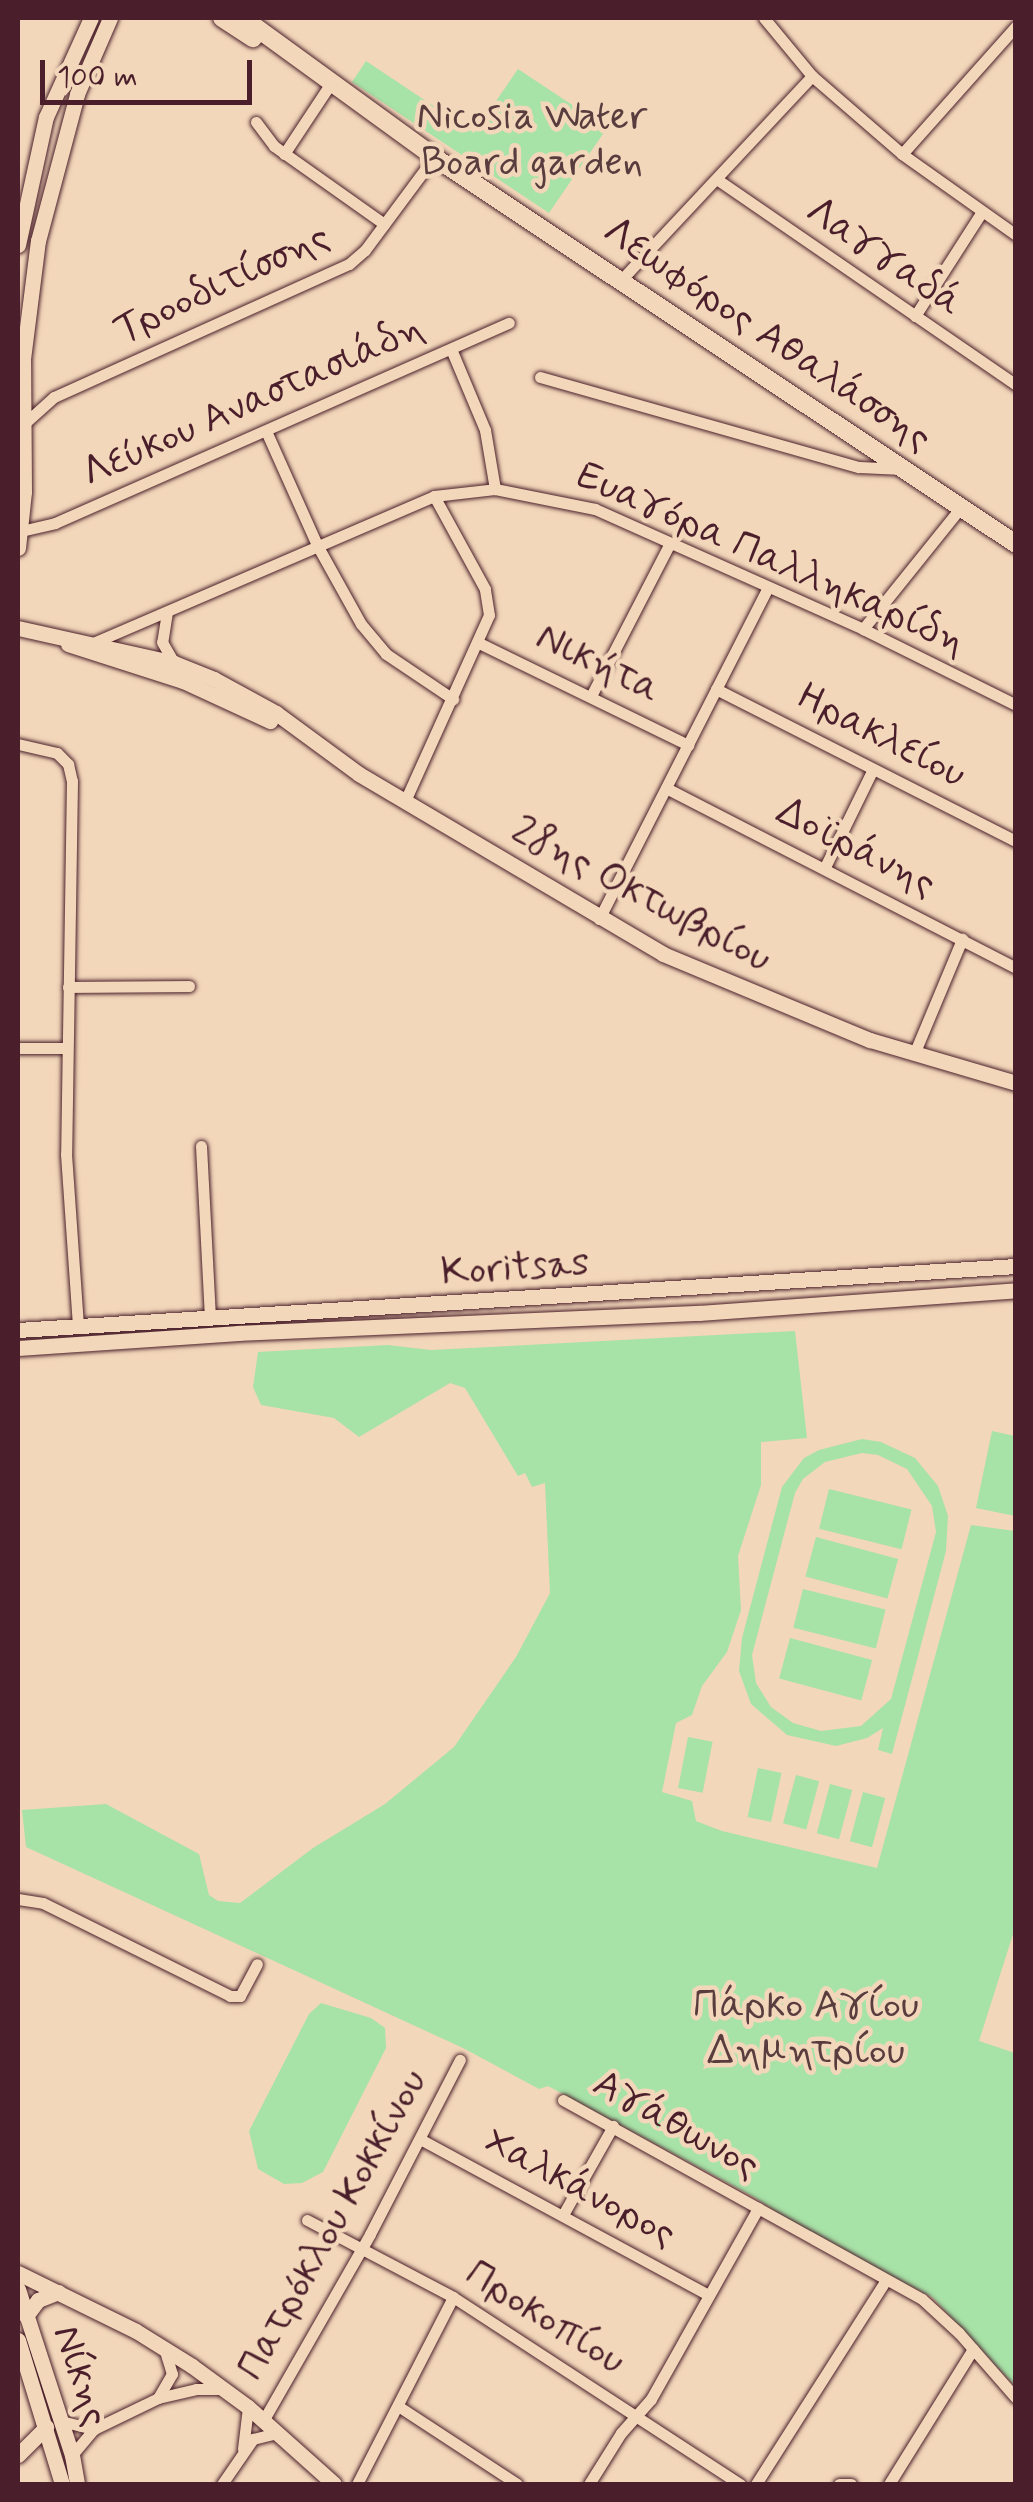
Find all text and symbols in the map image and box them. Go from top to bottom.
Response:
scale bar [45,40,258,102]
text: 100 m [57,58,138,97]
park label: Nicosia Water Board garden [414,93,650,187]
street label: Λαγγαδά [797,187,971,327]
street label: Λεωφόρος Αθαλάσσης [594,207,940,463]
street label: Τροοδιτίσσης [107,213,337,355]
street label: Λεύκου Αναστασιάδη [75,304,431,498]
street label: Ευαγόρα Παλληκαρίδη [569,452,973,666]
street label: Νικήτα [528,613,668,715]
street label: Ηρακλείου [788,673,974,799]
street label: Δοϊράνης [768,788,944,908]
street label: 28ης Οκτωβρίου [503,806,779,984]
street label: Koritsas [439,1239,591,1297]
park label: Πάρκο Αγίου Δημητρίου [693,1982,919,2076]
street label: Αγάθωνος [585,2060,767,2190]
street label: Πατρόκλου Κοκκίνου [228,2061,438,2389]
street label: Χαλκάνορος [476,2118,684,2258]
street label: Προκοπίου [456,2250,634,2386]
street label: Νίκης [41,2319,119,2433]

